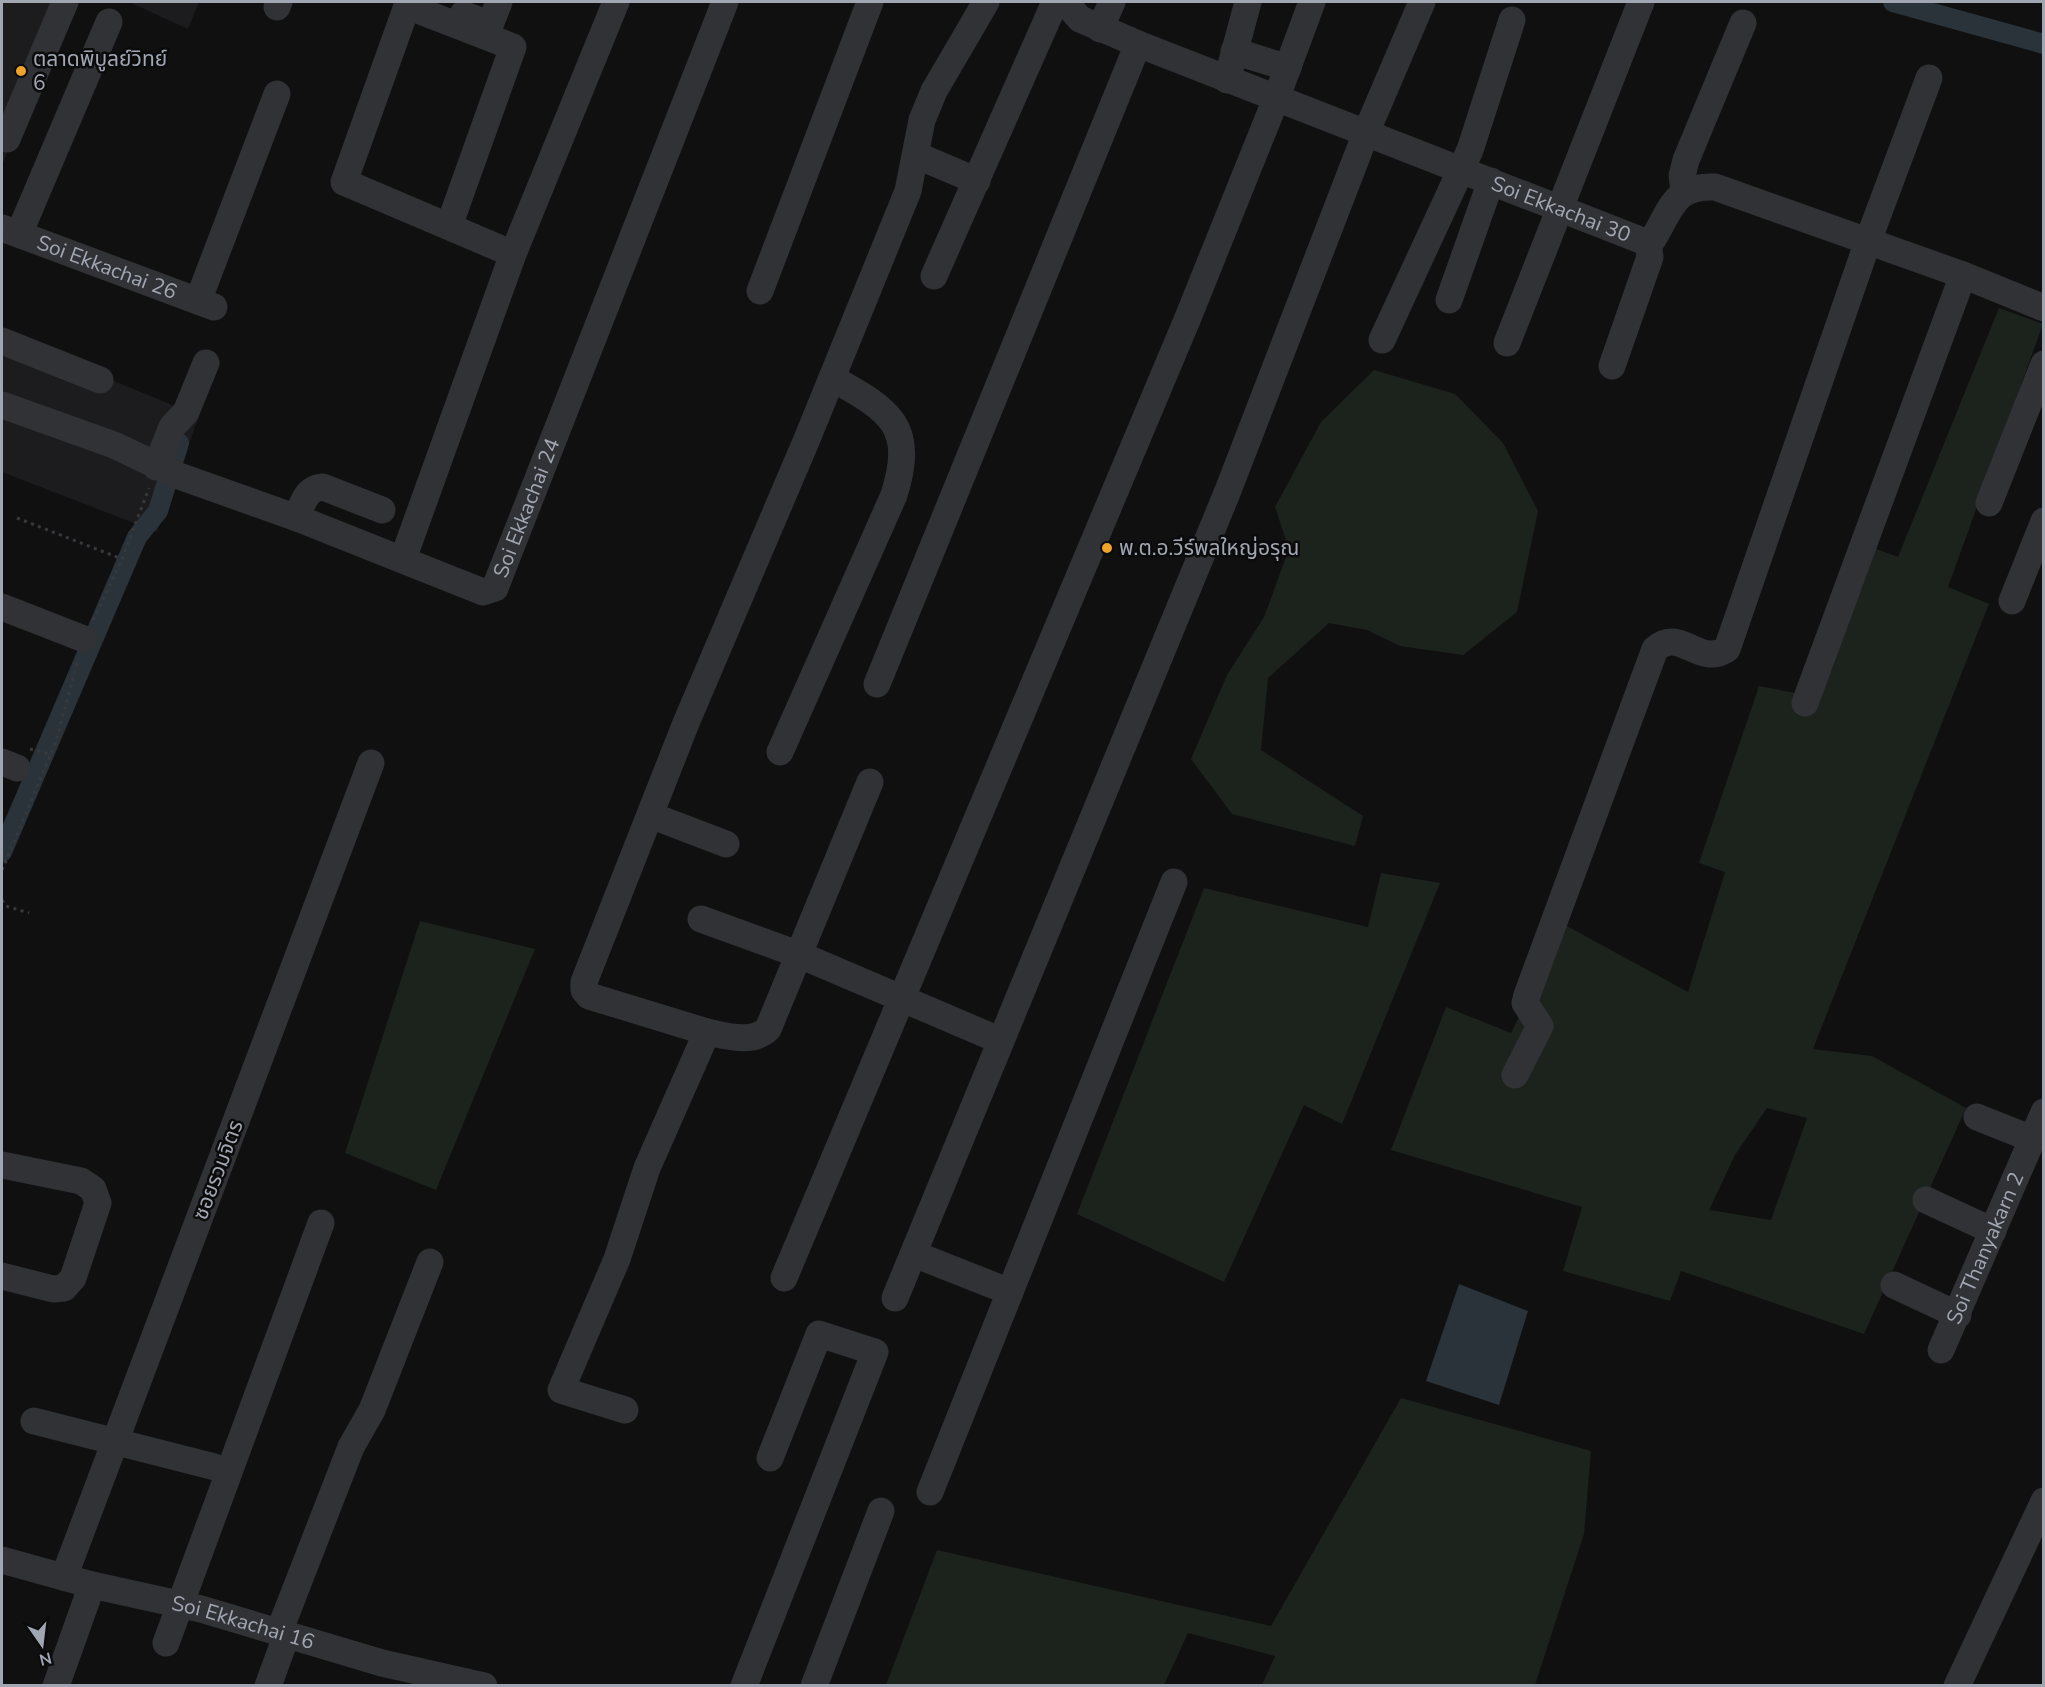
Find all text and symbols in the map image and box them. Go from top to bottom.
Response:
place label: ตลาดพิบูลย์วิทย์ 6 [33,45,167,97]
marker: ตลาดพิบูลย์วิทย์ 6 [14,64,28,78]
street label: Soi Ekkachai 30 [1487,169,1635,249]
street label: Soi Ekkachai 26 [33,228,181,306]
street label: Soi Ekkachai 24 [486,434,566,582]
place label: พ.ต.อ.วีร์พลใหญ่อรุณ [1119,534,1299,562]
marker: พ.ต.อ.วีร์พลใหญ่อรุณ [1100,541,1114,555]
street label: ซอยรวมจิตร [186,1116,250,1224]
street label: Soi Thanyakarn 2 [1940,1168,2030,1329]
street label: Soi Ekkachai 16 [169,1589,318,1656]
north arrow [12,1615,72,1675]
text: N [37,1646,54,1671]

